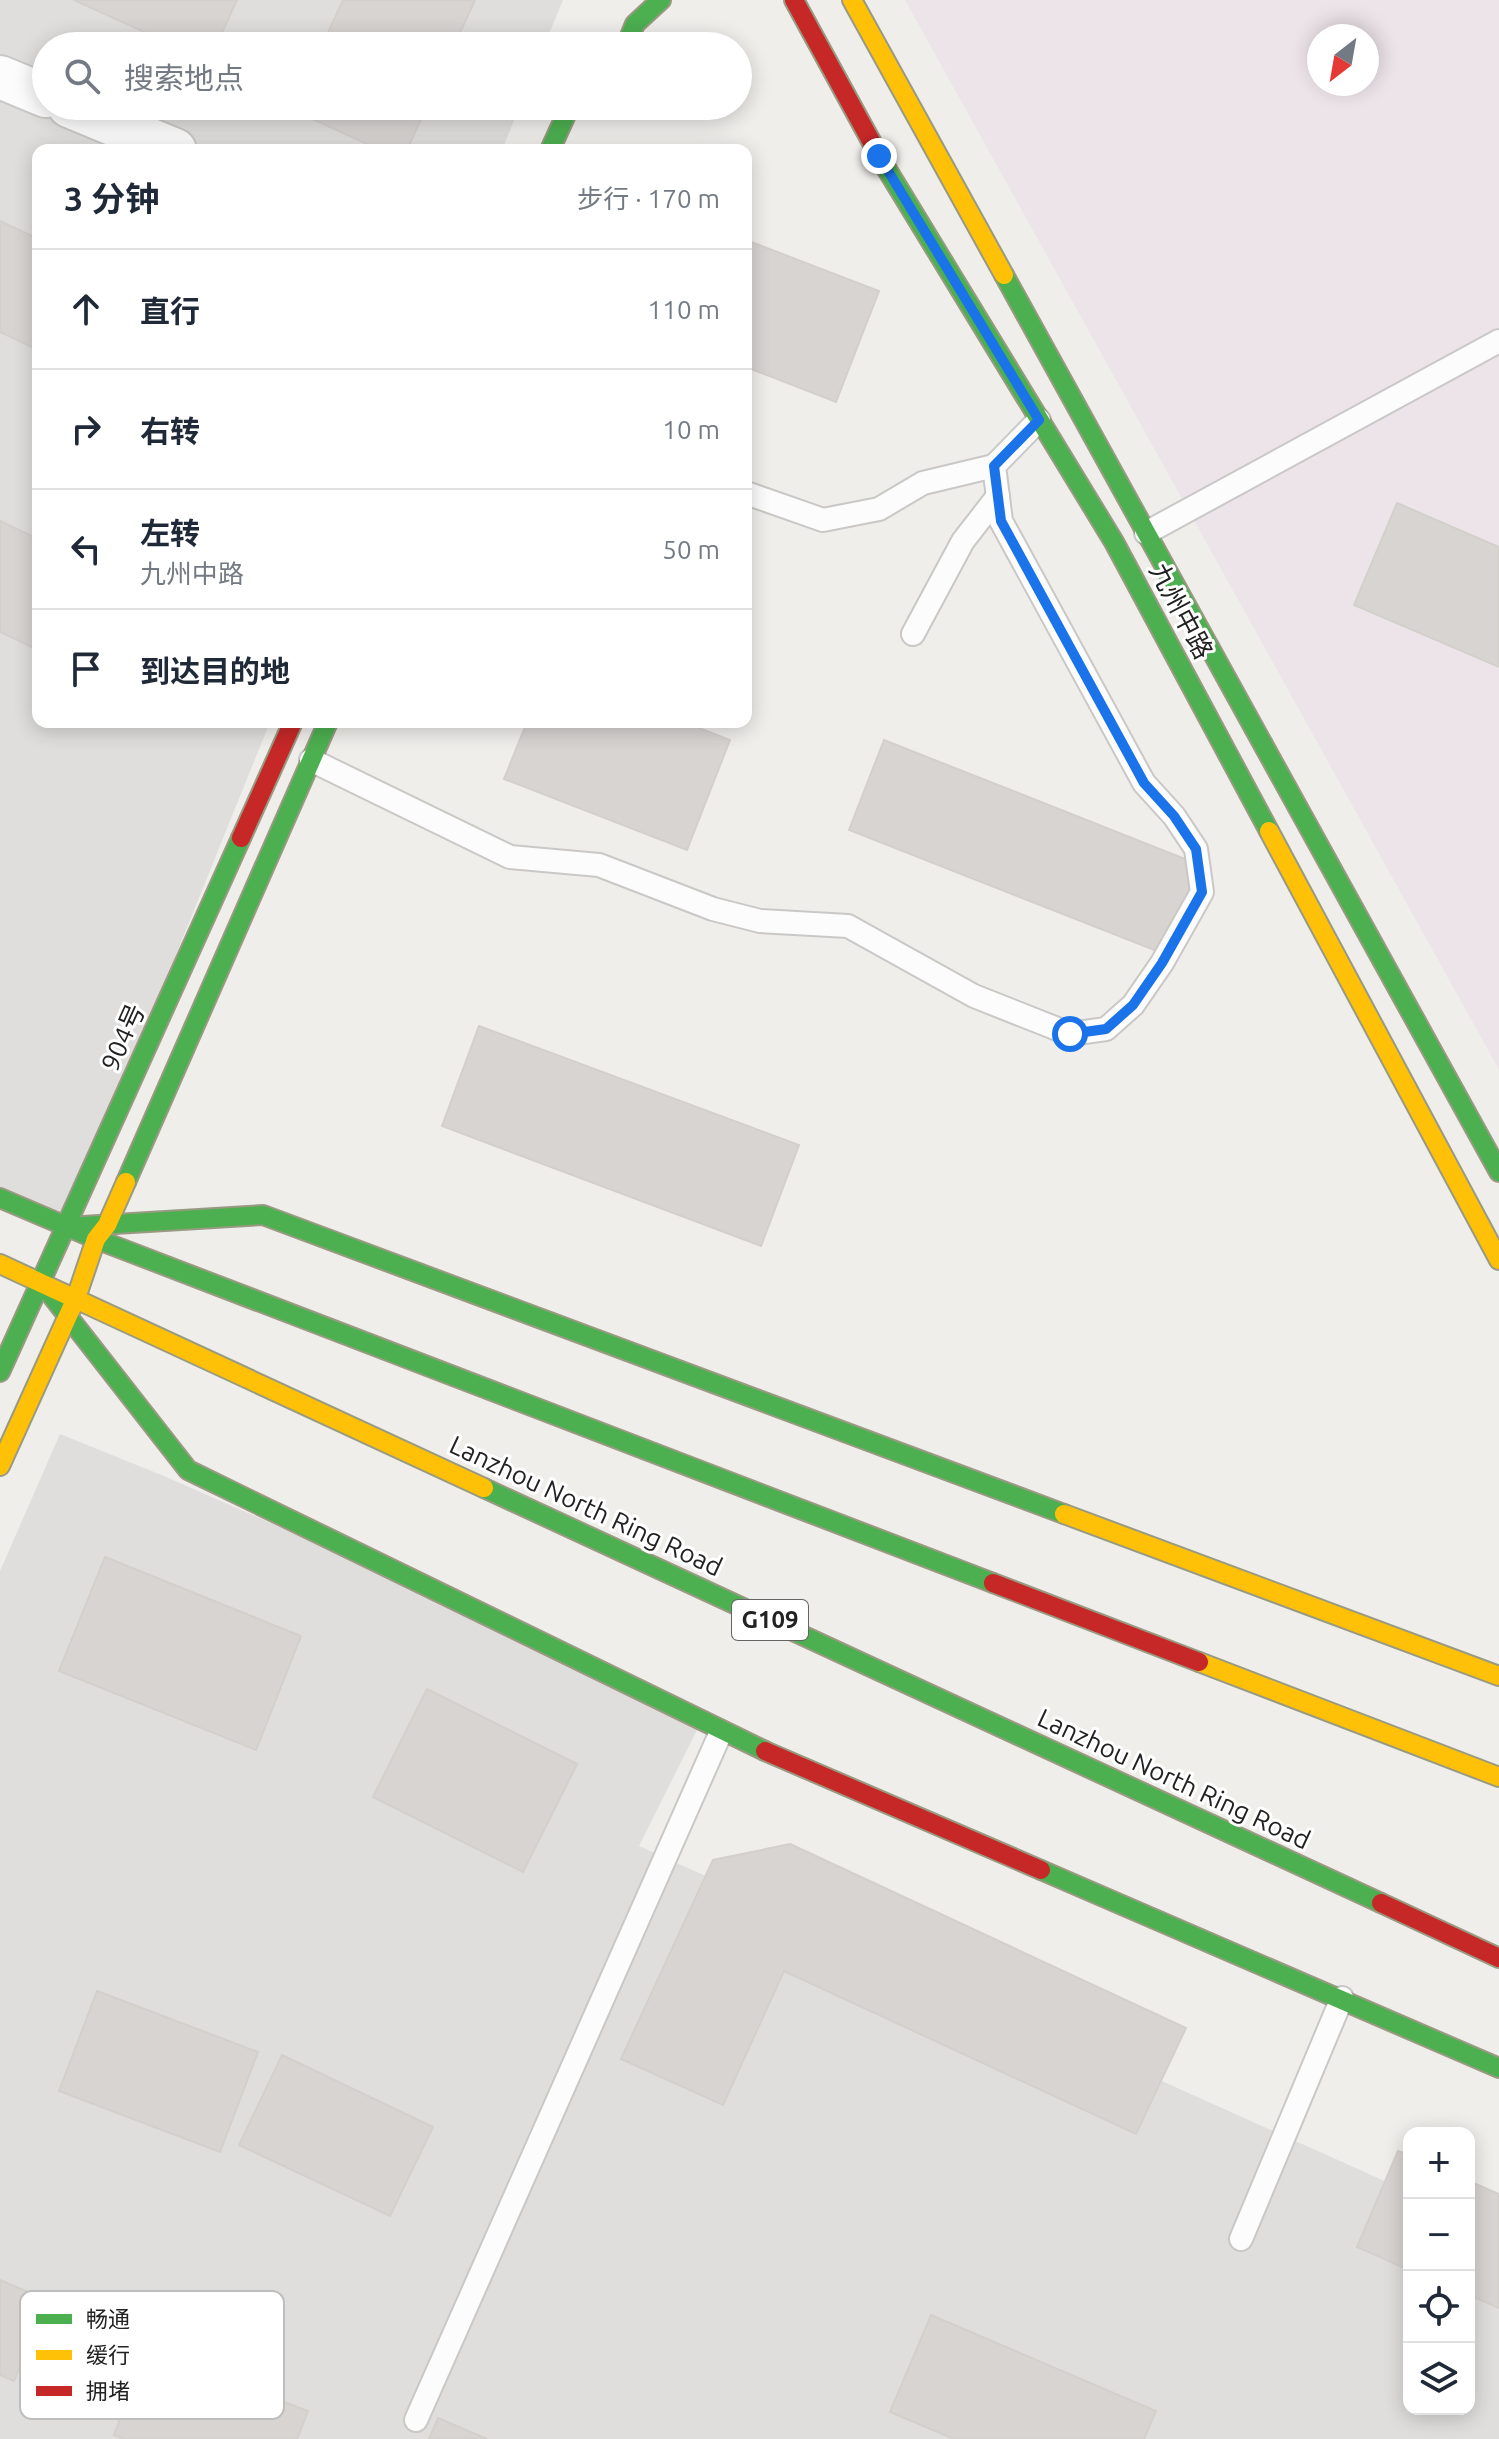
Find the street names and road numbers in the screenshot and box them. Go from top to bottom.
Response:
street label: 九州中路 [1144,558,1219,663]
street label: 904号 [95,999,150,1075]
street label: Lanzhou North Ring Road [445,1430,727,1581]
road number: G109 [732,1600,808,1640]
street label: Lanzhou North Ring Road [1033,1703,1315,1854]

